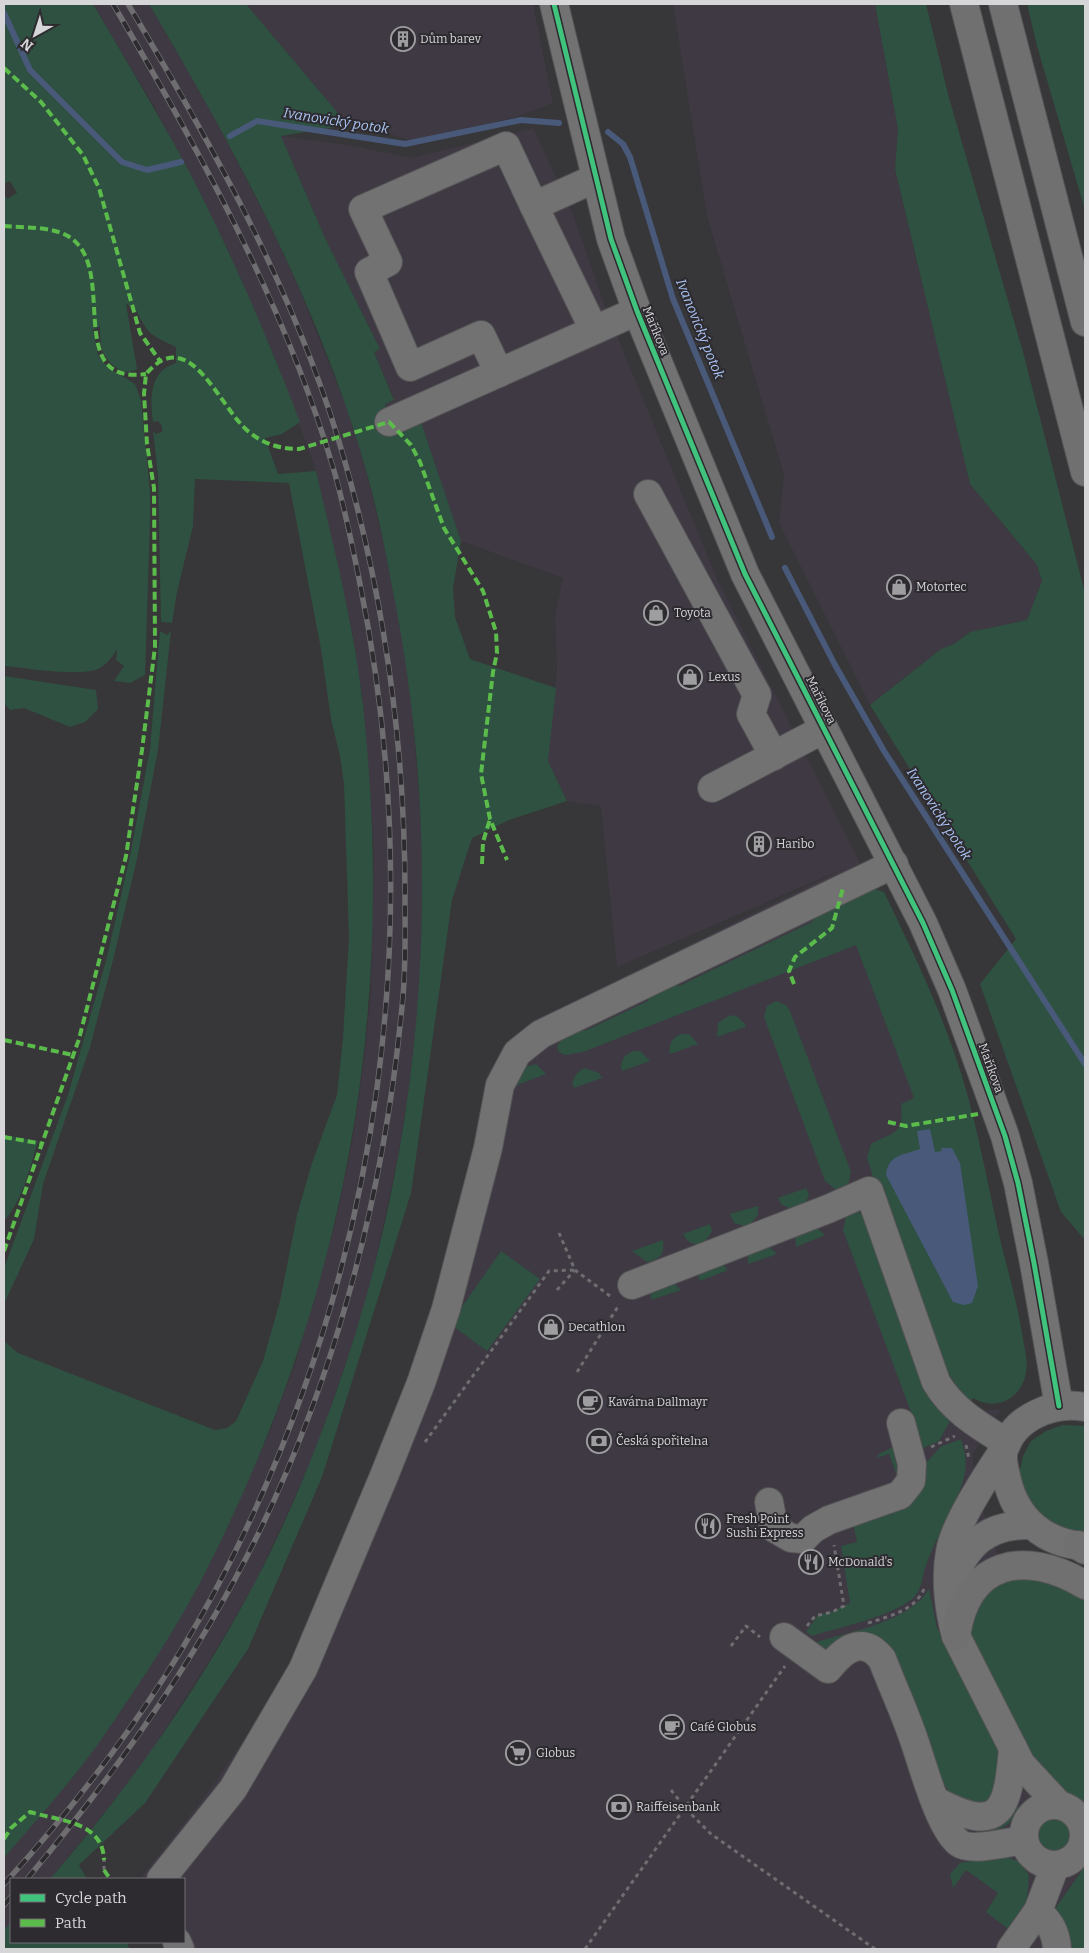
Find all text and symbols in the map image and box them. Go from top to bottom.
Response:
north arrow [10,10,60,60]
building icon: Dům barev [390,26,416,52]
place label: Dům barev [420,32,482,46]
text: N [17,35,37,55]
water label: Ivanovický potok [282,104,390,138]
water label: Ivanovický potok [672,276,728,382]
street label: Maříkova [640,304,672,358]
shop icon: Motortec [886,574,912,600]
place label: Motortec [916,580,967,594]
shop icon: Toyota [643,600,669,626]
place label: Toyota [674,606,711,620]
shop icon: Lexus [677,664,703,690]
place label: Lexus [708,670,741,684]
street label: Maříkova [803,674,839,727]
water label: Ivanovický potok [903,765,975,864]
building icon: Haribo [746,831,772,857]
place label: Haribo [776,837,815,851]
street label: Maříkova [976,1041,1007,1095]
shop icon: Decathlon [538,1314,564,1340]
place label: Decathlon [568,1320,626,1334]
cafe icon: Kavárna Dallmayr [577,1389,603,1415]
place label: Kavárna Dallmayr [608,1395,708,1409]
bank icon: Česká spořitelna [586,1428,612,1454]
place label: Česká spořitelna [616,1433,708,1448]
place label: Fresh Point Sushi Express [726,1512,804,1540]
restaurant icon: Fresh Point Sushi Express [695,1513,721,1539]
restaurant icon: McDonald's [798,1549,824,1575]
place label: McDonald's [828,1555,893,1569]
cafe icon: Café Globus [659,1714,685,1740]
place label: Café Globus [690,1720,757,1734]
supermarket icon: Globus [505,1740,531,1766]
place label: Globus [536,1746,575,1760]
bank icon: Raiffeisenbank [606,1794,632,1820]
place label: Raiffeisenbank [636,1800,720,1814]
legend [10,1878,185,1943]
text: Cycle path [55,1889,127,1907]
text: Path [55,1914,87,1932]

